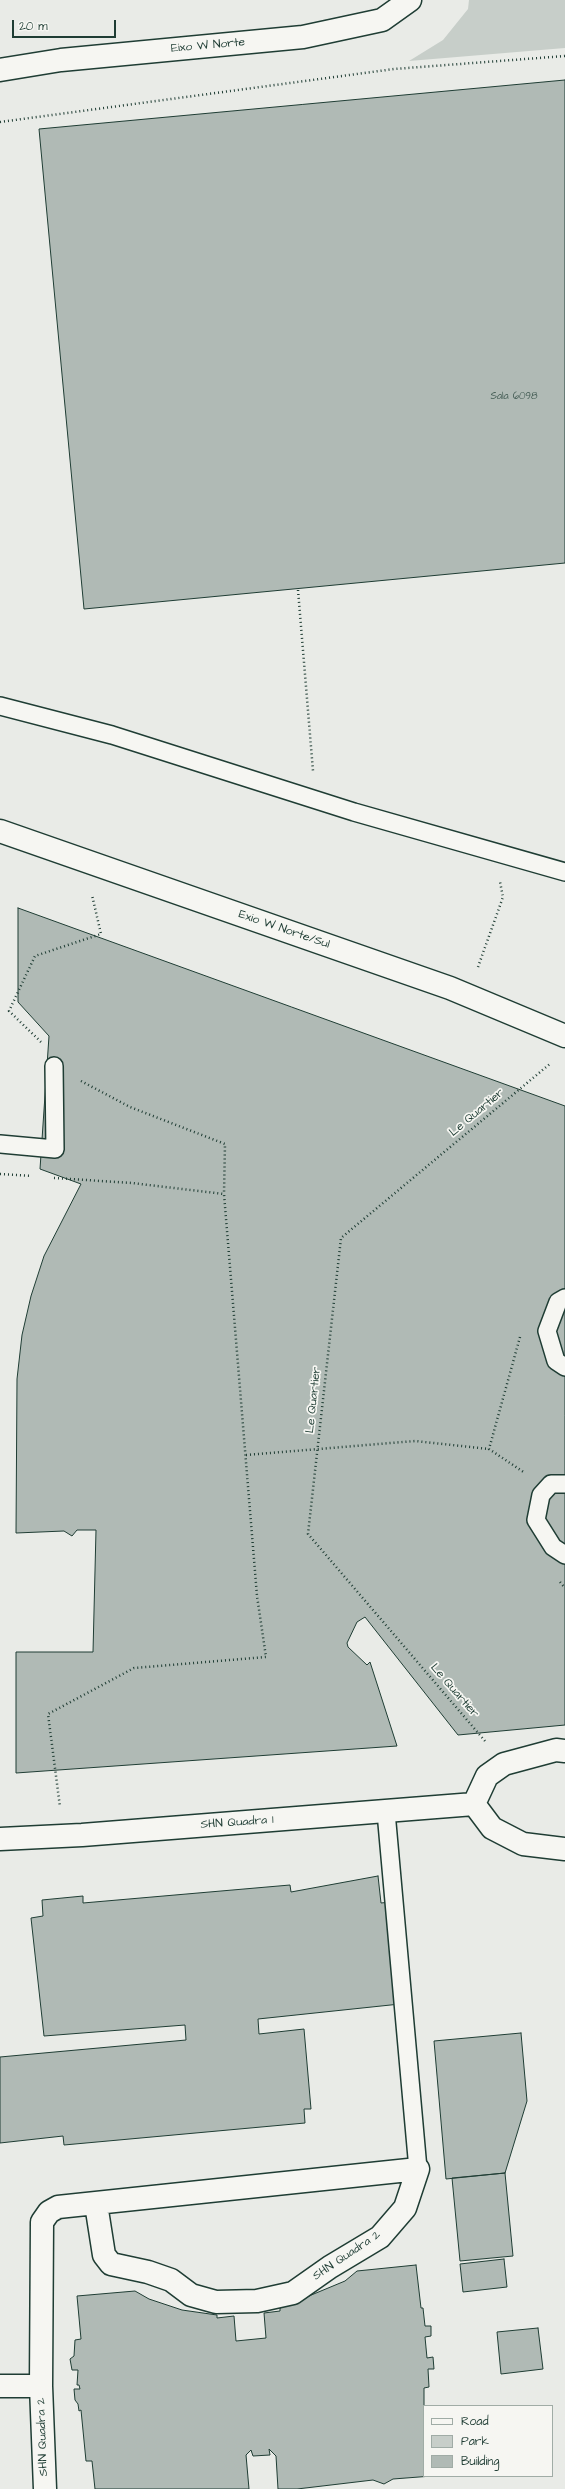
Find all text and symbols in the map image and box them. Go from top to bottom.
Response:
scale bar [14,12,118,38]
text: 20 m [19,18,48,35]
street label: Eixo W Norte [170,36,246,56]
house number: Sala 6098 [491,391,537,403]
street label: Exio W Norte/Sul [236,908,332,952]
street label: Le Quartier [447,1086,507,1140]
street label: Le Quartier [303,1366,325,1434]
street label: Le Quartier [427,1661,481,1721]
street label: SHN Quadra 1 [200,1813,274,1833]
street label: SHN Quadra 2 [310,2228,384,2284]
street label: SHN Quadra 2 [34,2397,52,2477]
legend [423,2405,553,2477]
text: Road [461,2413,489,2430]
text: Park [461,2433,489,2450]
text: Building [461,2453,499,2470]

